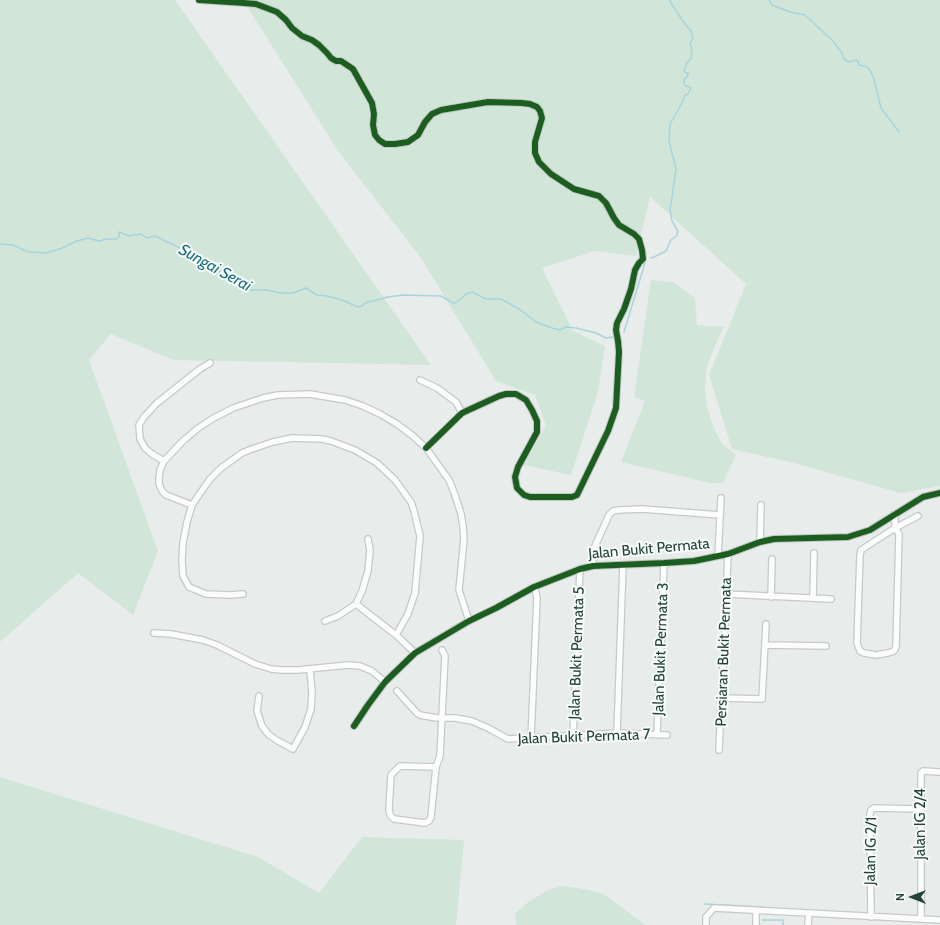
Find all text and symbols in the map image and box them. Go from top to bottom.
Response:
water label: Sungai Serai [175,240,255,296]
street label: Jalan Bukit Permata [588,535,710,563]
street label: Persiaran Bukit Permata [712,577,736,727]
street label: Jalan Bukit Permata 3 [650,582,672,716]
street label: Jalan Bukit Permata 5 [566,586,588,720]
street label: Jalan Bukit Permata 7 [517,726,651,748]
street label: Jalan IG 2/4 [912,788,930,860]
street label: Jalan IG 2/1 [861,817,881,885]
north arrow [892,877,932,917]
text: N [893,893,907,901]

